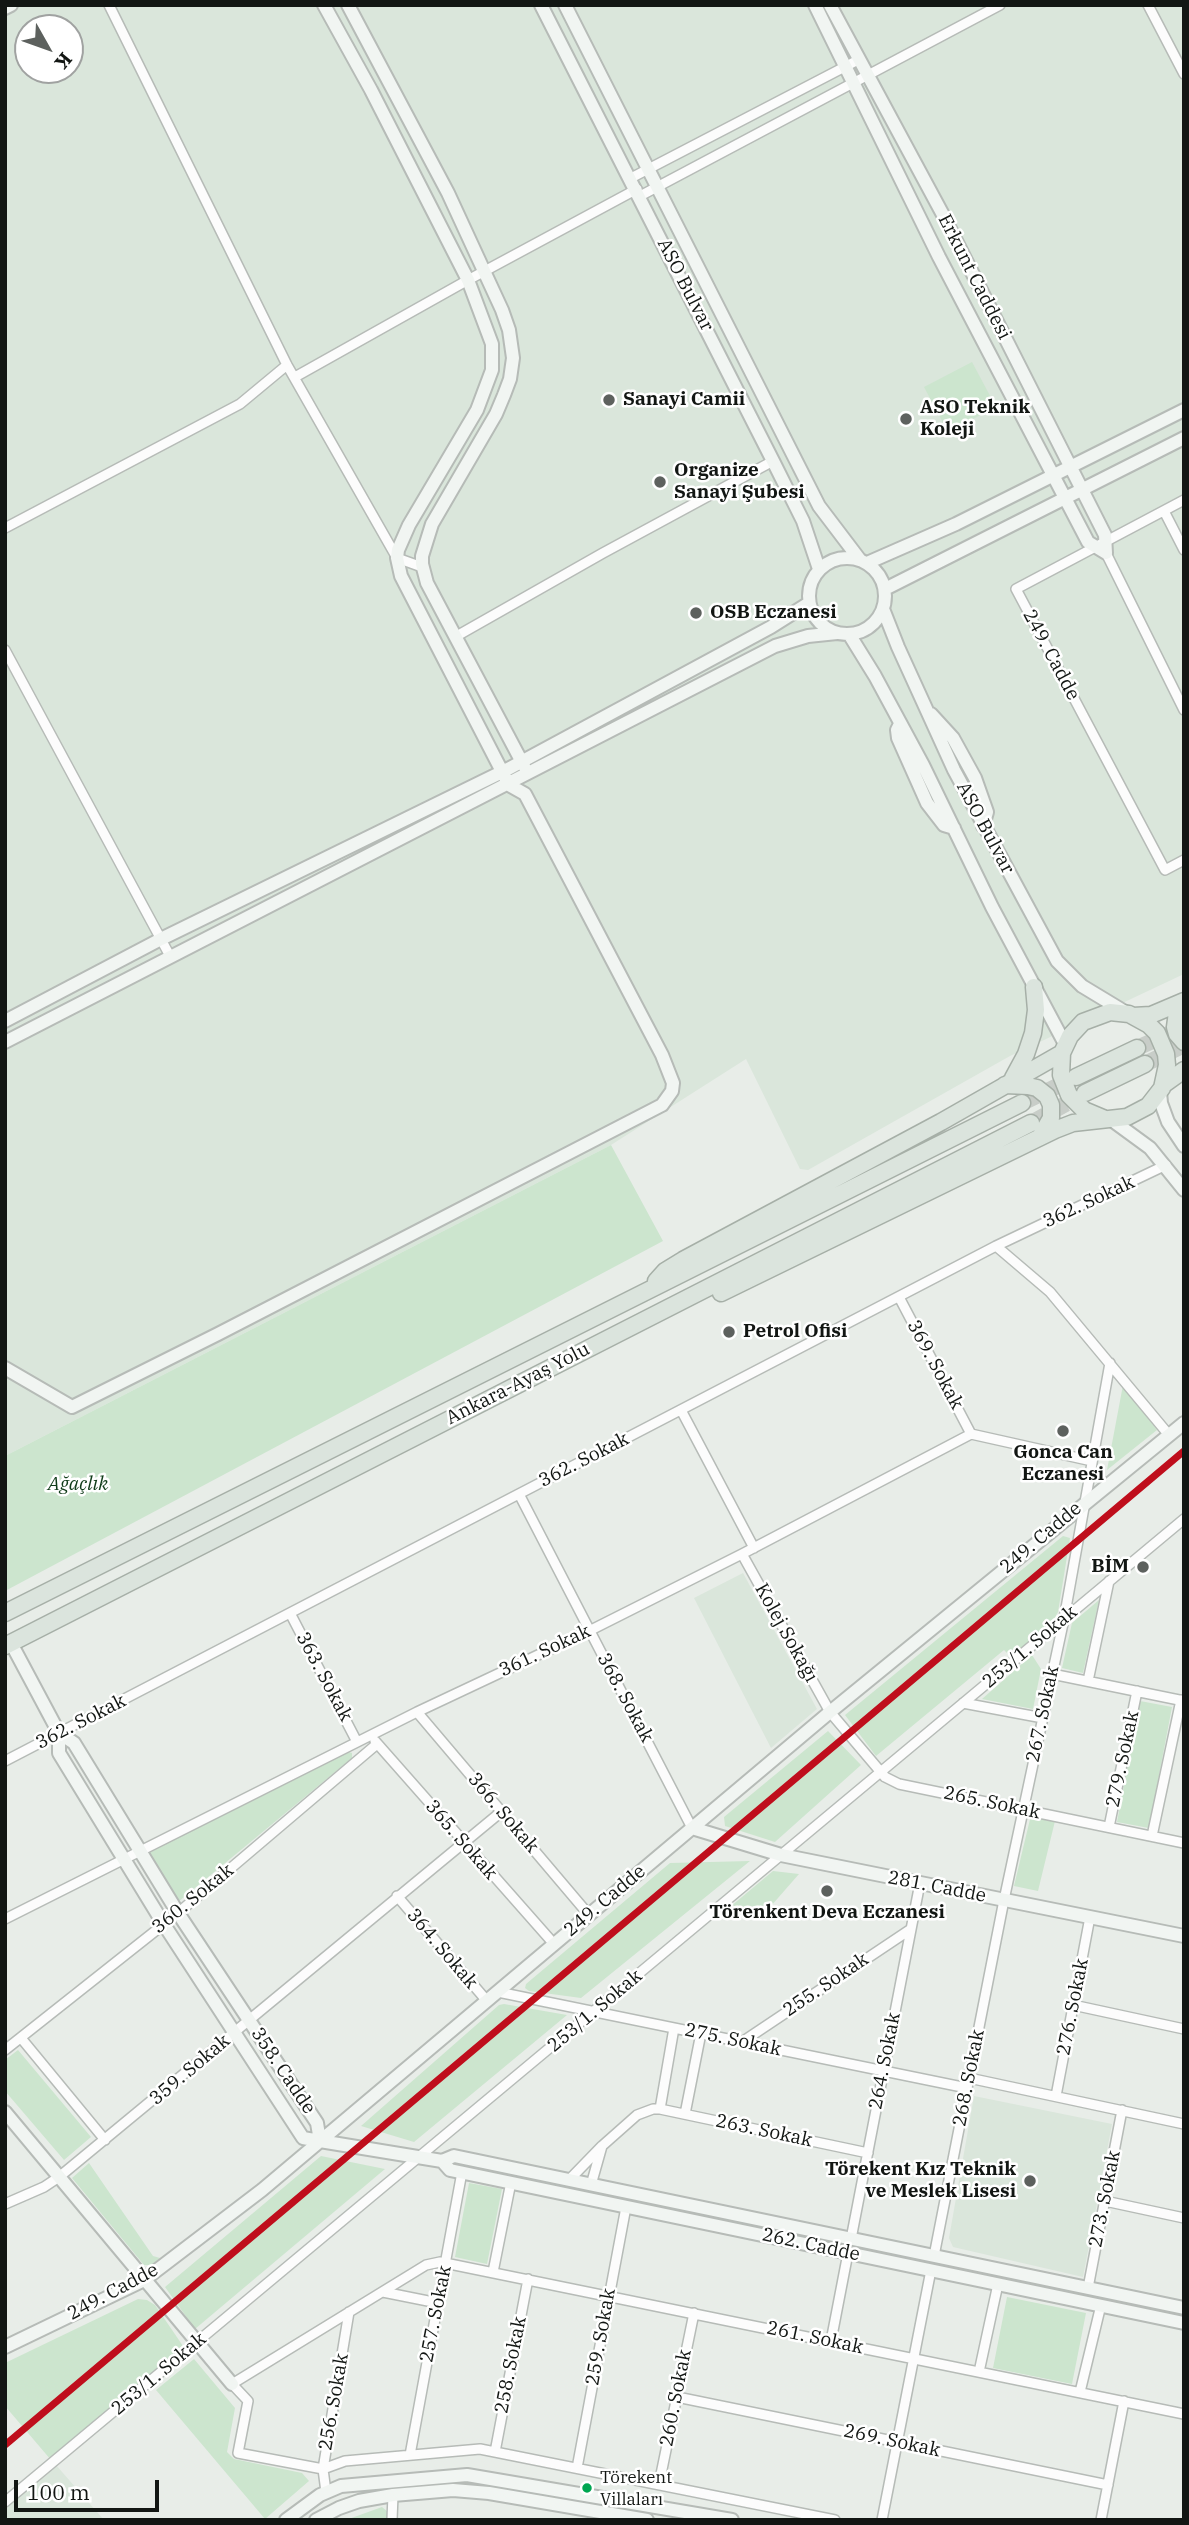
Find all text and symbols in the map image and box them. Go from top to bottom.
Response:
north arrow [14,14,84,84]
text: K [50,48,77,75]
street label: Erkunt Caddesi [933,211,1015,343]
street label: ASO Bulvar [652,235,718,335]
place label: Sanayi Camii [623,389,745,411]
marker: Sanayi Camii [601,392,617,408]
place label: ASO Teknik Koleji [920,397,1030,441]
marker: ASO Teknik Koleji [898,411,914,427]
place label: Organize Sanayi Şubesi [674,460,805,504]
marker: Organize Sanayi Şubesi [652,474,668,490]
place label: OSB Eczanesi [710,602,837,624]
marker: OSB Eczanesi [688,605,704,621]
street label: 249. Cadde [1018,606,1084,704]
street label: ASO Bulvar [951,778,1019,878]
street label: 362. Sokak [1040,1171,1138,1233]
street label: 369. Sokak [902,1316,968,1414]
place label: Petrol Ofisi [743,1321,847,1343]
marker: Petrol Ofisi [721,1324,737,1340]
street label: Ankara-Ayaş Yolu [442,1338,594,1430]
marker: Gonca Can Eczanesi [1055,1423,1071,1439]
street label: 362. Sokak [535,1428,633,1492]
place label: Gonca Can Eczanesi [1013,1442,1113,1486]
park label: Ağaçlık [48,1474,108,1496]
street label: 249. Cadde [996,1497,1086,1579]
place label: BİM [1091,1556,1129,1578]
marker: BİM [1135,1559,1151,1575]
street label: Kolej Sokağı [750,1580,822,1686]
street label: 253/1. Sokak [978,1601,1082,1693]
street label: 361. Sokak [496,1620,594,1682]
street label: 363. Sokak [291,1628,357,1726]
street label: 368. Sokak [592,1649,658,1747]
street label: 267. Sokak [1022,1664,1064,1764]
street label: 362. Sokak [32,1690,130,1754]
street label: 279. Sokak [1102,1709,1144,1809]
street label: 366. Sokak [463,1768,543,1858]
street label: 265. Sokak [942,1782,1042,1824]
street label: 365. Sokak [420,1795,502,1885]
street label: 360. Sokak [148,1859,238,1939]
street label: 249. Cadde [560,1860,650,1942]
street label: 281. Cadde [886,1866,988,1908]
marker: Törenkent Deva Eczanesi [819,1883,835,1899]
place label: Törenkent Deva Eczanesi [709,1902,945,1924]
street label: 364. Sokak [402,1904,482,1994]
street label: 255. Sokak [779,1948,873,2022]
street label: 276. Sokak [1052,1957,1094,2057]
street label: 253/1. Sokak [543,1965,647,2057]
street label: 264. Sokak [864,2011,906,2111]
street label: 275. Sokak [683,2019,783,2061]
street label: 358. Cadde [246,2023,320,2119]
street label: 268. Sokak [948,2028,990,2128]
street label: 359. Sokak [145,2030,235,2110]
street label: 263. Sokak [714,2110,814,2152]
street label: 273. Sokak [1084,2149,1126,2249]
place label: Törekent Kız Teknik ve Meslek Lisesi [825,2159,1016,2203]
marker: Törekent Kız Teknik ve Meslek Lisesi [1022,2173,1038,2189]
street label: 262. Cadde [760,2224,862,2266]
street label: 249. Cadde [64,2259,162,2325]
street label: 257. Sokak [415,2264,457,2364]
street label: 259. Sokak [581,2287,621,2387]
street label: 258. Sokak [490,2315,532,2415]
street label: 261. Sokak [765,2317,865,2359]
street label: 253/1. Sokak [107,2328,211,2420]
street label: 260. Sokak [655,2348,697,2448]
street label: 256. Sokak [314,2352,354,2452]
street label: 269. Sokak [842,2420,942,2462]
scale bar [18,2466,163,2510]
place label: Törekent Villaları [600,2468,672,2508]
text: 100 m [27,2478,90,2506]
marker: Törekent Villaları [580,2481,594,2495]

